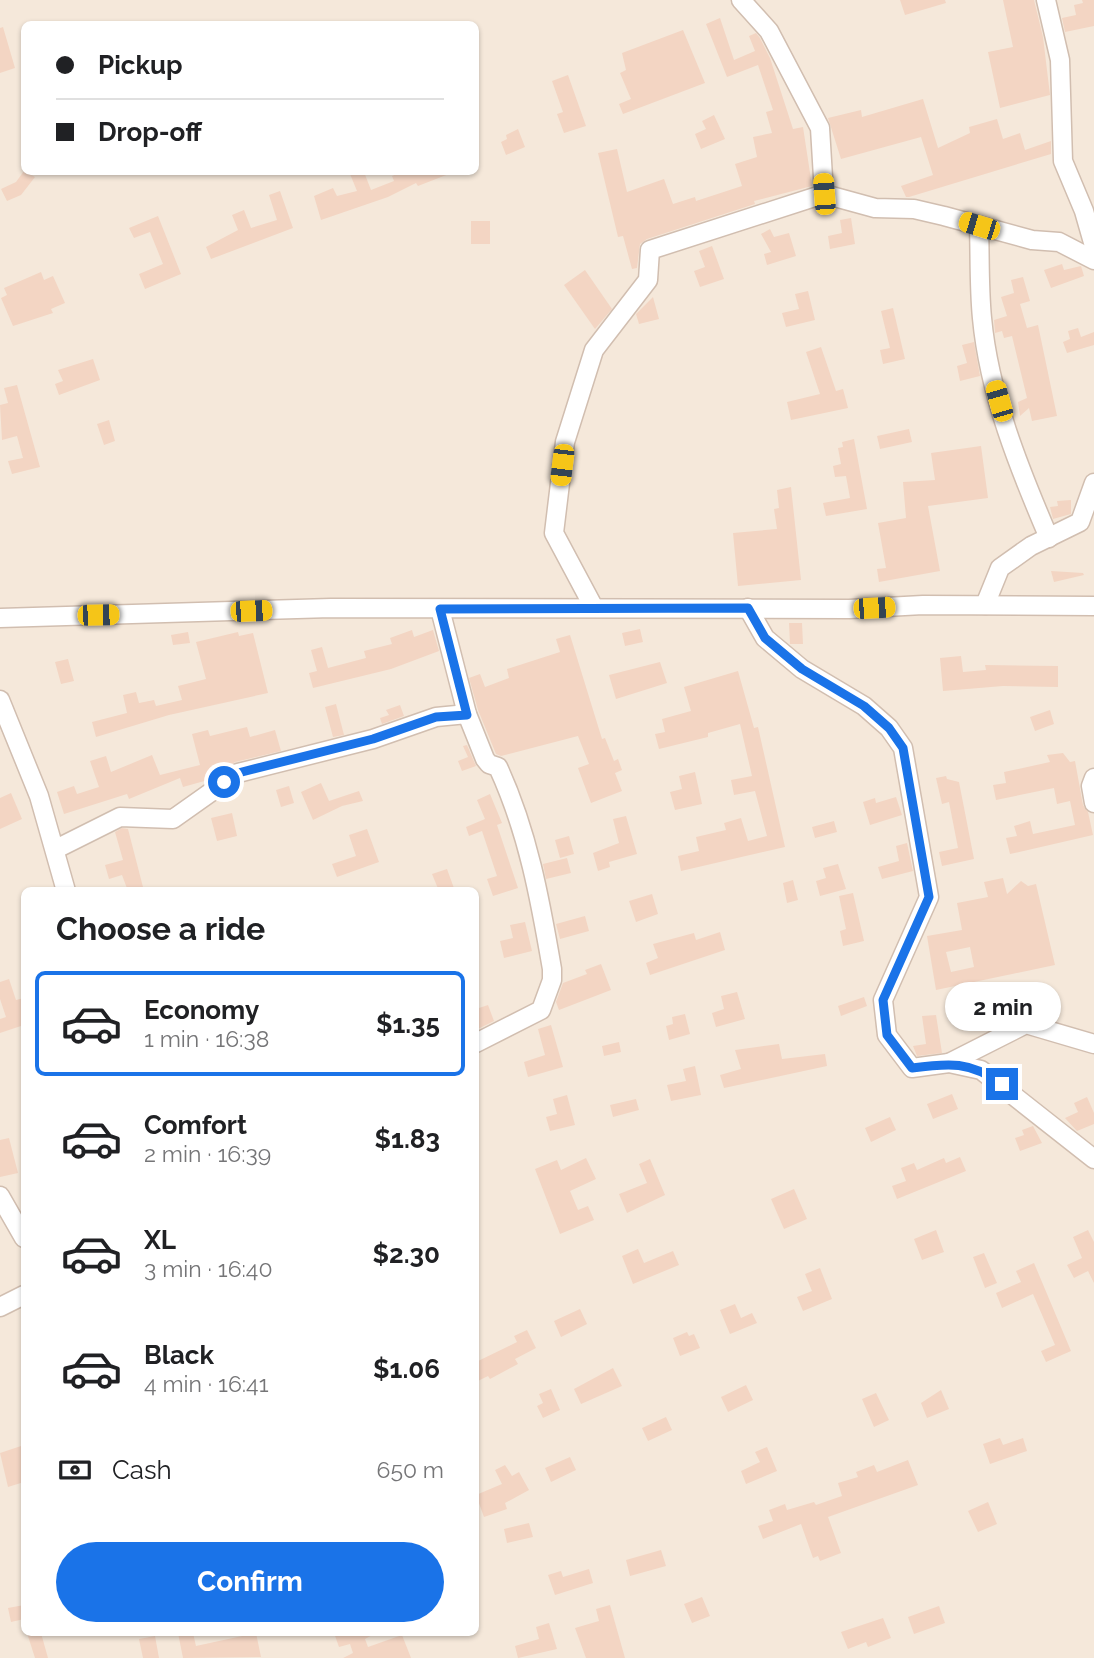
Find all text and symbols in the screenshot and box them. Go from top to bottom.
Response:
text: Pickup [98,50,183,80]
text: Drop-off [98,117,202,147]
car [813,172,836,216]
car [956,210,1003,242]
car [984,378,1015,424]
car [550,443,575,487]
car [853,596,896,620]
car [230,600,273,622]
car [77,604,120,626]
route start [208,766,240,798]
text: Choose a ride [56,910,265,947]
callout: 2 min [944,982,1060,1032]
icon: car [60,992,123,1055]
text: 2 min [973,993,1033,1020]
text: Economy [144,995,259,1025]
text: $1.35 [376,1009,440,1039]
text: 1 min · 16:38 [144,1025,269,1052]
route end [986,1068,1018,1100]
icon: car [60,1107,123,1170]
text: Comfort [144,1110,247,1140]
text: $1.83 [375,1124,440,1154]
text: 2 min · 16:39 [144,1140,271,1167]
icon: car [60,1222,123,1285]
text: XL [144,1225,176,1255]
text: $2.30 [373,1239,440,1269]
text: 3 min · 16:40 [144,1255,272,1282]
icon: car [60,1337,123,1400]
text: Black [144,1340,214,1370]
text: $1.06 [373,1354,440,1384]
text: 4 min · 16:41 [144,1370,269,1397]
icon: cash [56,1451,94,1489]
text: Cash [112,1455,172,1485]
text: 650 m [377,1456,444,1483]
button: Confirm [56,1542,444,1622]

